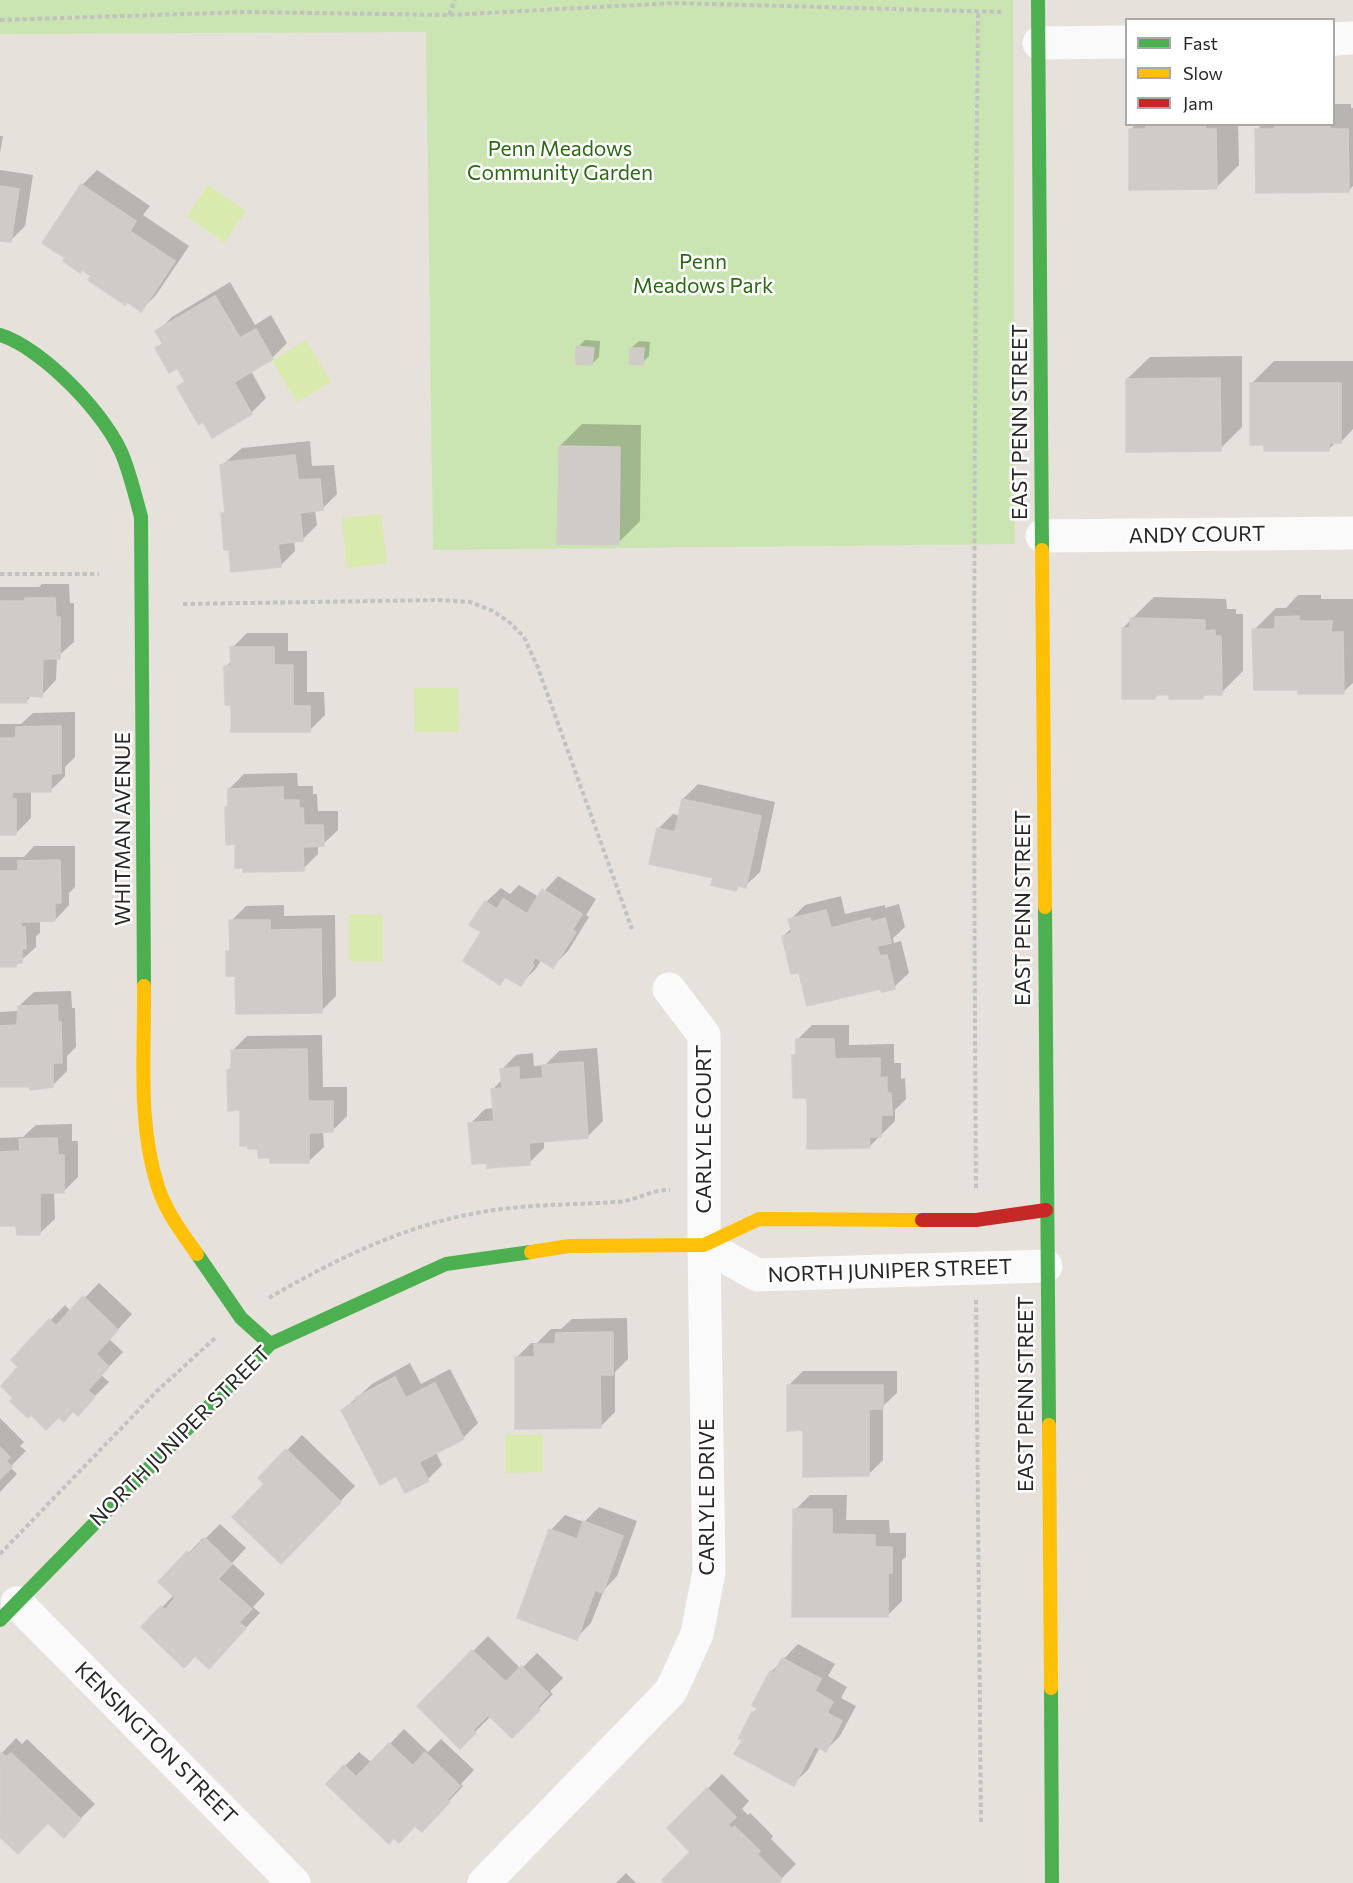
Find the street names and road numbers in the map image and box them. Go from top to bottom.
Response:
street label: EAST PENN STREET [1007,324,1033,520]
street label: ANDY COURT [1128,521,1266,549]
street label: WHITMAN AVENUE [110,732,136,926]
street label: EAST PENN STREET [1010,810,1036,1006]
street label: CARLYLE COURT [691,1045,717,1213]
street label: NORTH JUNIPER STREET [767,1254,1013,1288]
street label: EAST PENN STREET [1013,1296,1039,1492]
street label: NORTH JUNIPER STREET [85,1341,275,1531]
street label: CARLYLE DRIVE [694,1418,720,1576]
street label: KENSINGTON STREET [70,1657,242,1829]

